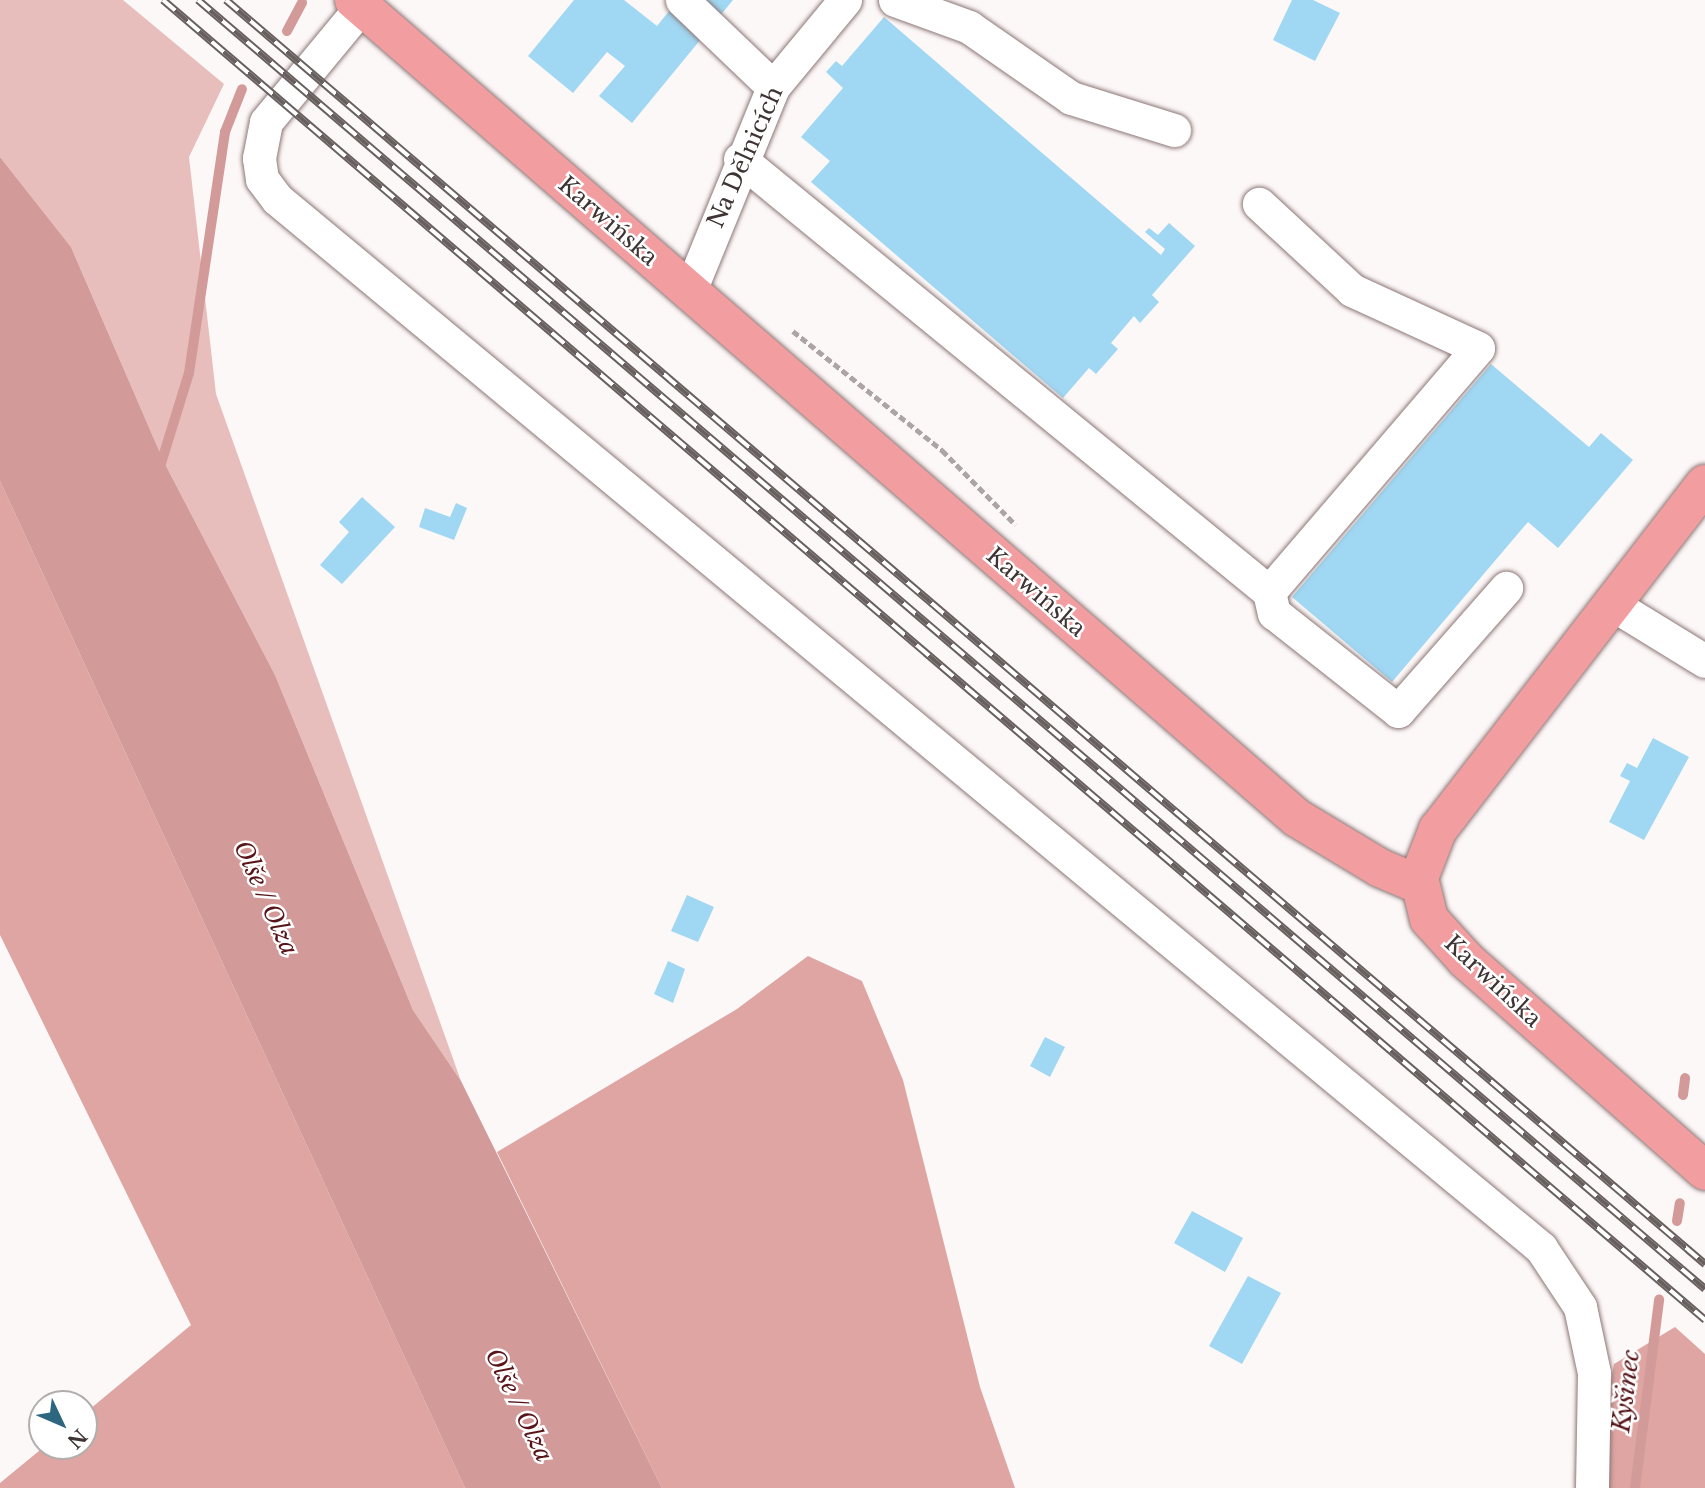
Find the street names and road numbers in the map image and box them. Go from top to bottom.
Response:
street label: Na Dělnicích [701,82,789,232]
street label: Karwińska [553,170,663,272]
street label: Karwińska [981,541,1091,643]
street label: Karwińska [1439,929,1547,1033]

